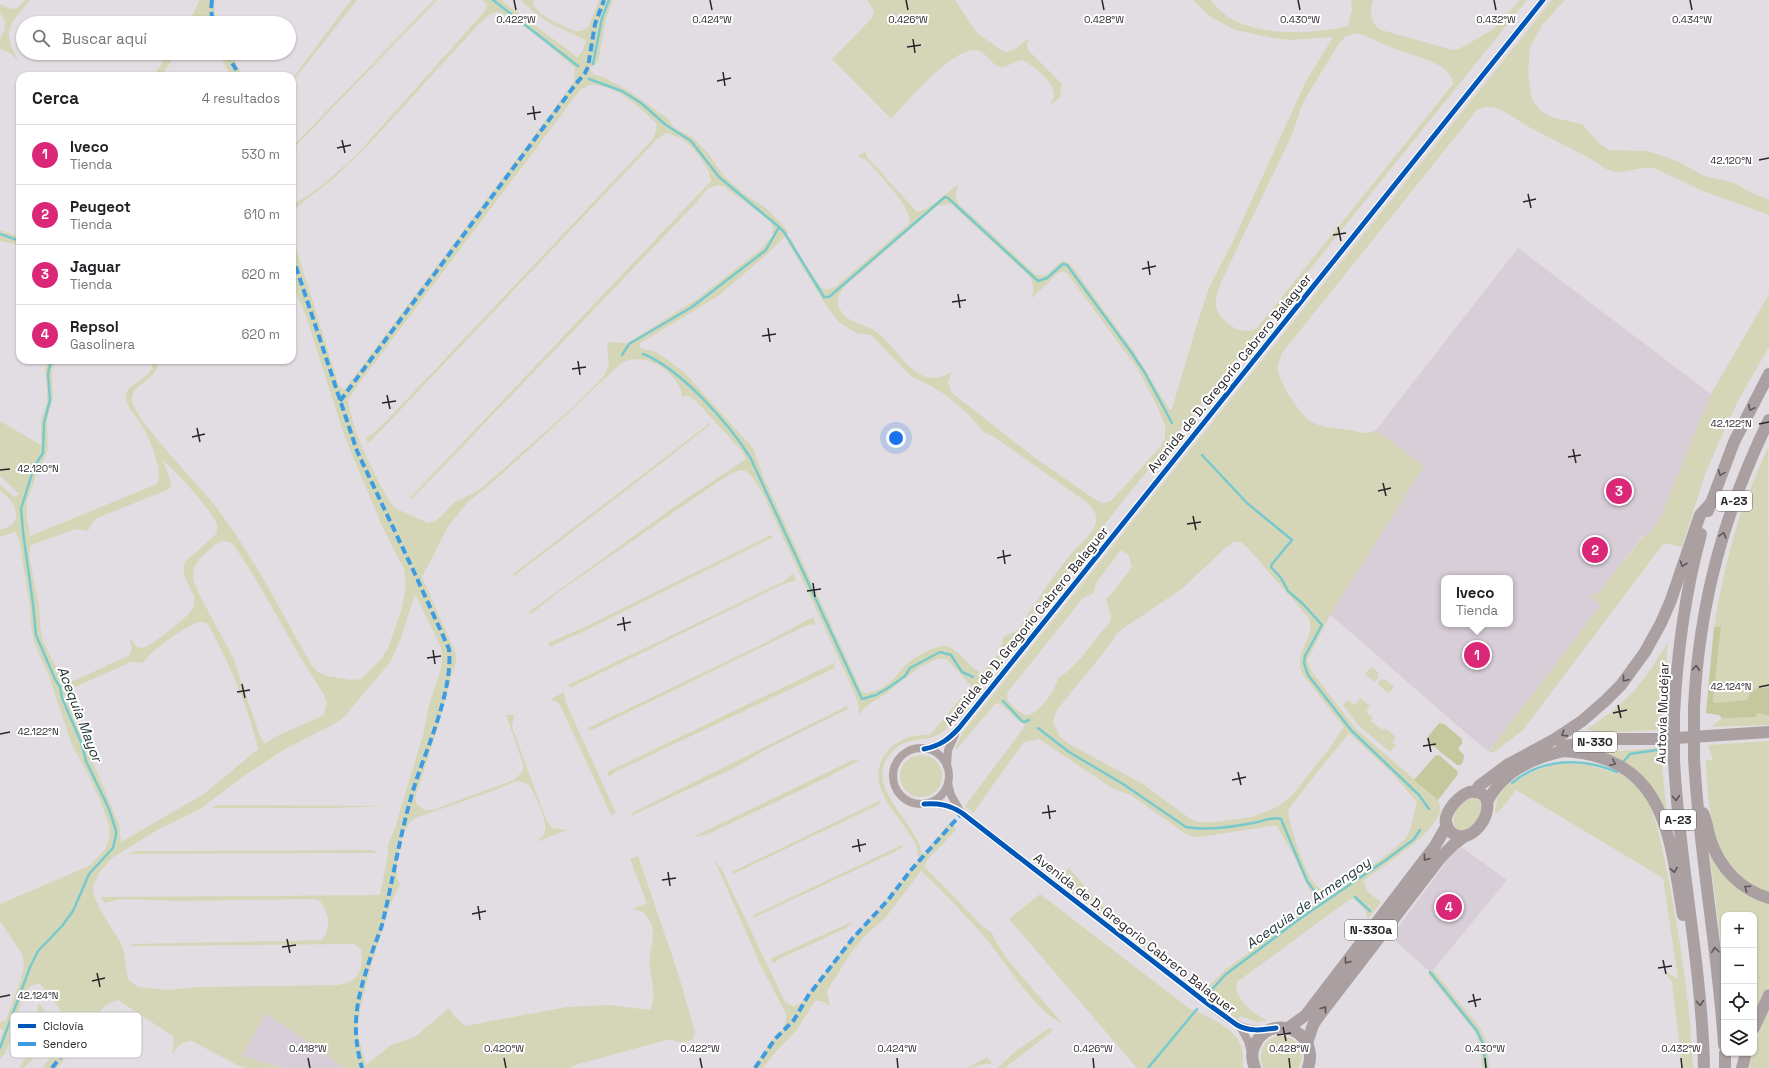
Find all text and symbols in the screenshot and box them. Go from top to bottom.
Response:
text: 0.422°W [496,13,536,26]
text: 0.424°W [692,13,732,26]
text: 0.426°W [888,13,928,26]
text: 0.428°W [1084,13,1124,26]
text: 0.430°W [1280,13,1320,26]
text: 0.432°W [1476,13,1516,26]
text: 0.434°W [1672,13,1712,26]
search box [16,16,296,60]
icon: search [30,27,52,49]
text: Buscar aquí [62,29,147,48]
text: Cerca [32,87,79,109]
text: 4 resultados [202,90,280,107]
text: Iveco [70,137,109,156]
text: 1 [42,146,48,163]
text: 530 m [242,146,280,163]
text: 42.120°N [1710,154,1752,167]
text: Tienda [70,156,112,173]
text: Peugeot [70,197,131,216]
text: 2 [41,206,49,223]
text: 610 m [244,206,280,223]
text: Tienda [70,216,112,233]
text: Jaguar [70,257,121,276]
text: 3 [41,266,49,283]
text: 620 m [241,266,280,283]
street label: Avenida de D. Gregorio Cabrero Balaguer [1144,270,1315,476]
text: Tienda [70,276,112,293]
text: Repsol [70,317,119,336]
text: 4 [41,326,49,343]
text: 620 m [241,326,280,343]
text: Gasolinera [70,336,135,353]
one-way arrow [1748,403,1756,411]
text: 42.122°N [1710,417,1752,430]
your location [886,428,906,448]
text: 42.120°N [17,462,59,475]
one-way arrow [1718,469,1726,476]
pin: 3 [1606,476,1632,506]
road number: A-23 [1716,491,1752,511]
street label: Avenida de D. Gregorio Cabrero Balaguer [941,523,1112,729]
one-way arrow [1718,532,1727,539]
pin: 2 [1582,535,1608,565]
one-way arrow [1680,561,1688,568]
popup [1441,575,1513,627]
text: Iveco [1456,583,1494,602]
text: Tienda [1456,602,1498,619]
pin: 1 [1464,640,1490,670]
street label: Autovía Mudéjar [1652,662,1673,764]
water label: Acequia Mayor [54,664,107,766]
one-way arrow [1692,665,1701,671]
one-way arrow [1622,675,1629,682]
text: 42.124°N [1710,680,1752,693]
text: 42.122°N [17,725,59,738]
one-way arrow [1561,729,1568,737]
road number: N-330 [1573,732,1617,752]
one-way arrow [1610,758,1617,766]
one-way arrow [1672,795,1681,802]
road number: A-23 [1660,810,1696,830]
street label: Avenida de D. Gregorio Cabrero Balaguer [1030,849,1239,1018]
water label: Acequia de Armengoy [1242,852,1375,953]
one-way arrow [1424,853,1431,860]
one-way arrow [1669,867,1678,873]
one-way arrow [1744,885,1751,892]
pin: 4 [1436,892,1462,922]
map controls [1721,912,1757,1056]
button: + [1721,912,1757,948]
road number: N-330a [1345,920,1397,940]
one-way arrow [1711,947,1720,954]
button: − [1721,948,1757,984]
one-way arrow [1345,957,1352,964]
button: locate [1721,984,1757,1020]
text: 42.124°N [17,989,59,1002]
one-way arrow [1696,1000,1705,1006]
one-way arrow [1320,1006,1327,1013]
legend [10,1012,142,1058]
text: Ciclovía [43,1019,84,1033]
button: layers [1721,1020,1757,1056]
text: Sendero [43,1037,88,1051]
text: 0.418°W [289,1042,327,1055]
text: 0.420°W [484,1042,524,1055]
text: 0.422°W [680,1042,720,1055]
text: 0.424°W [877,1042,917,1055]
text: 0.426°W [1073,1042,1113,1055]
text: 0.428°W [1269,1042,1309,1055]
text: 0.430°W [1465,1042,1505,1055]
text: 0.432°W [1661,1042,1701,1055]

